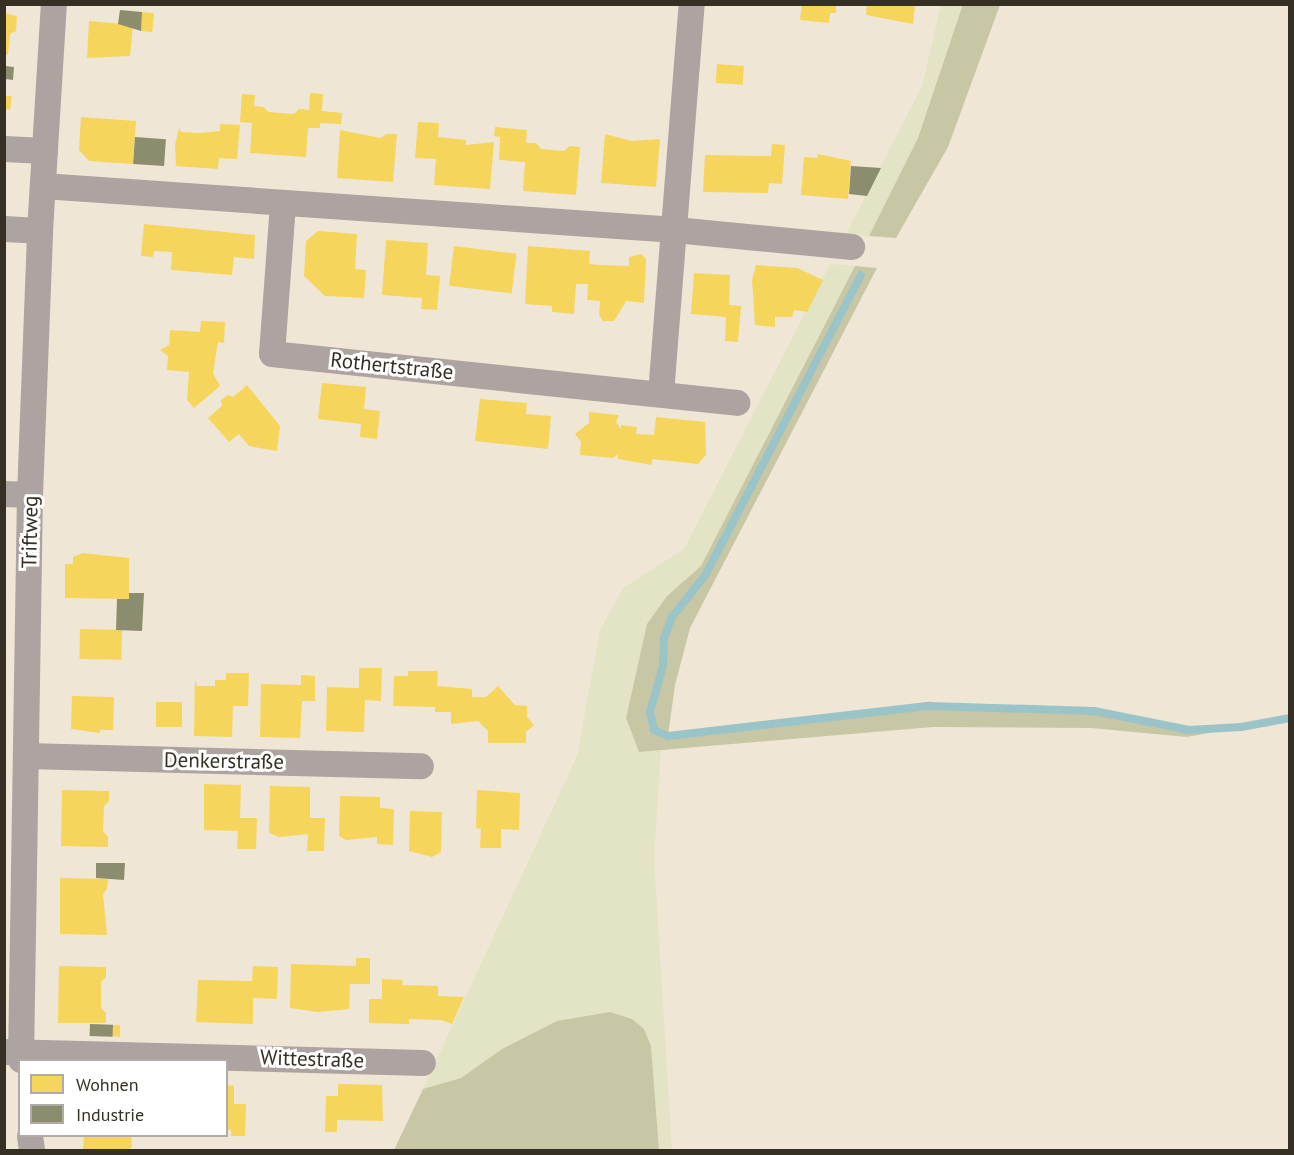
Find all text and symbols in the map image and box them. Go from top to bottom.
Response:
street label: Rothertstraße [329,347,455,385]
street label: Triftweg [17,495,43,569]
street label: Denkerstraße [164,747,284,775]
street label: Wittestraße [259,1045,365,1073]
legend [18,1059,228,1137]
text: Wohnen [76,1073,138,1096]
text: Industrie [76,1103,144,1126]

